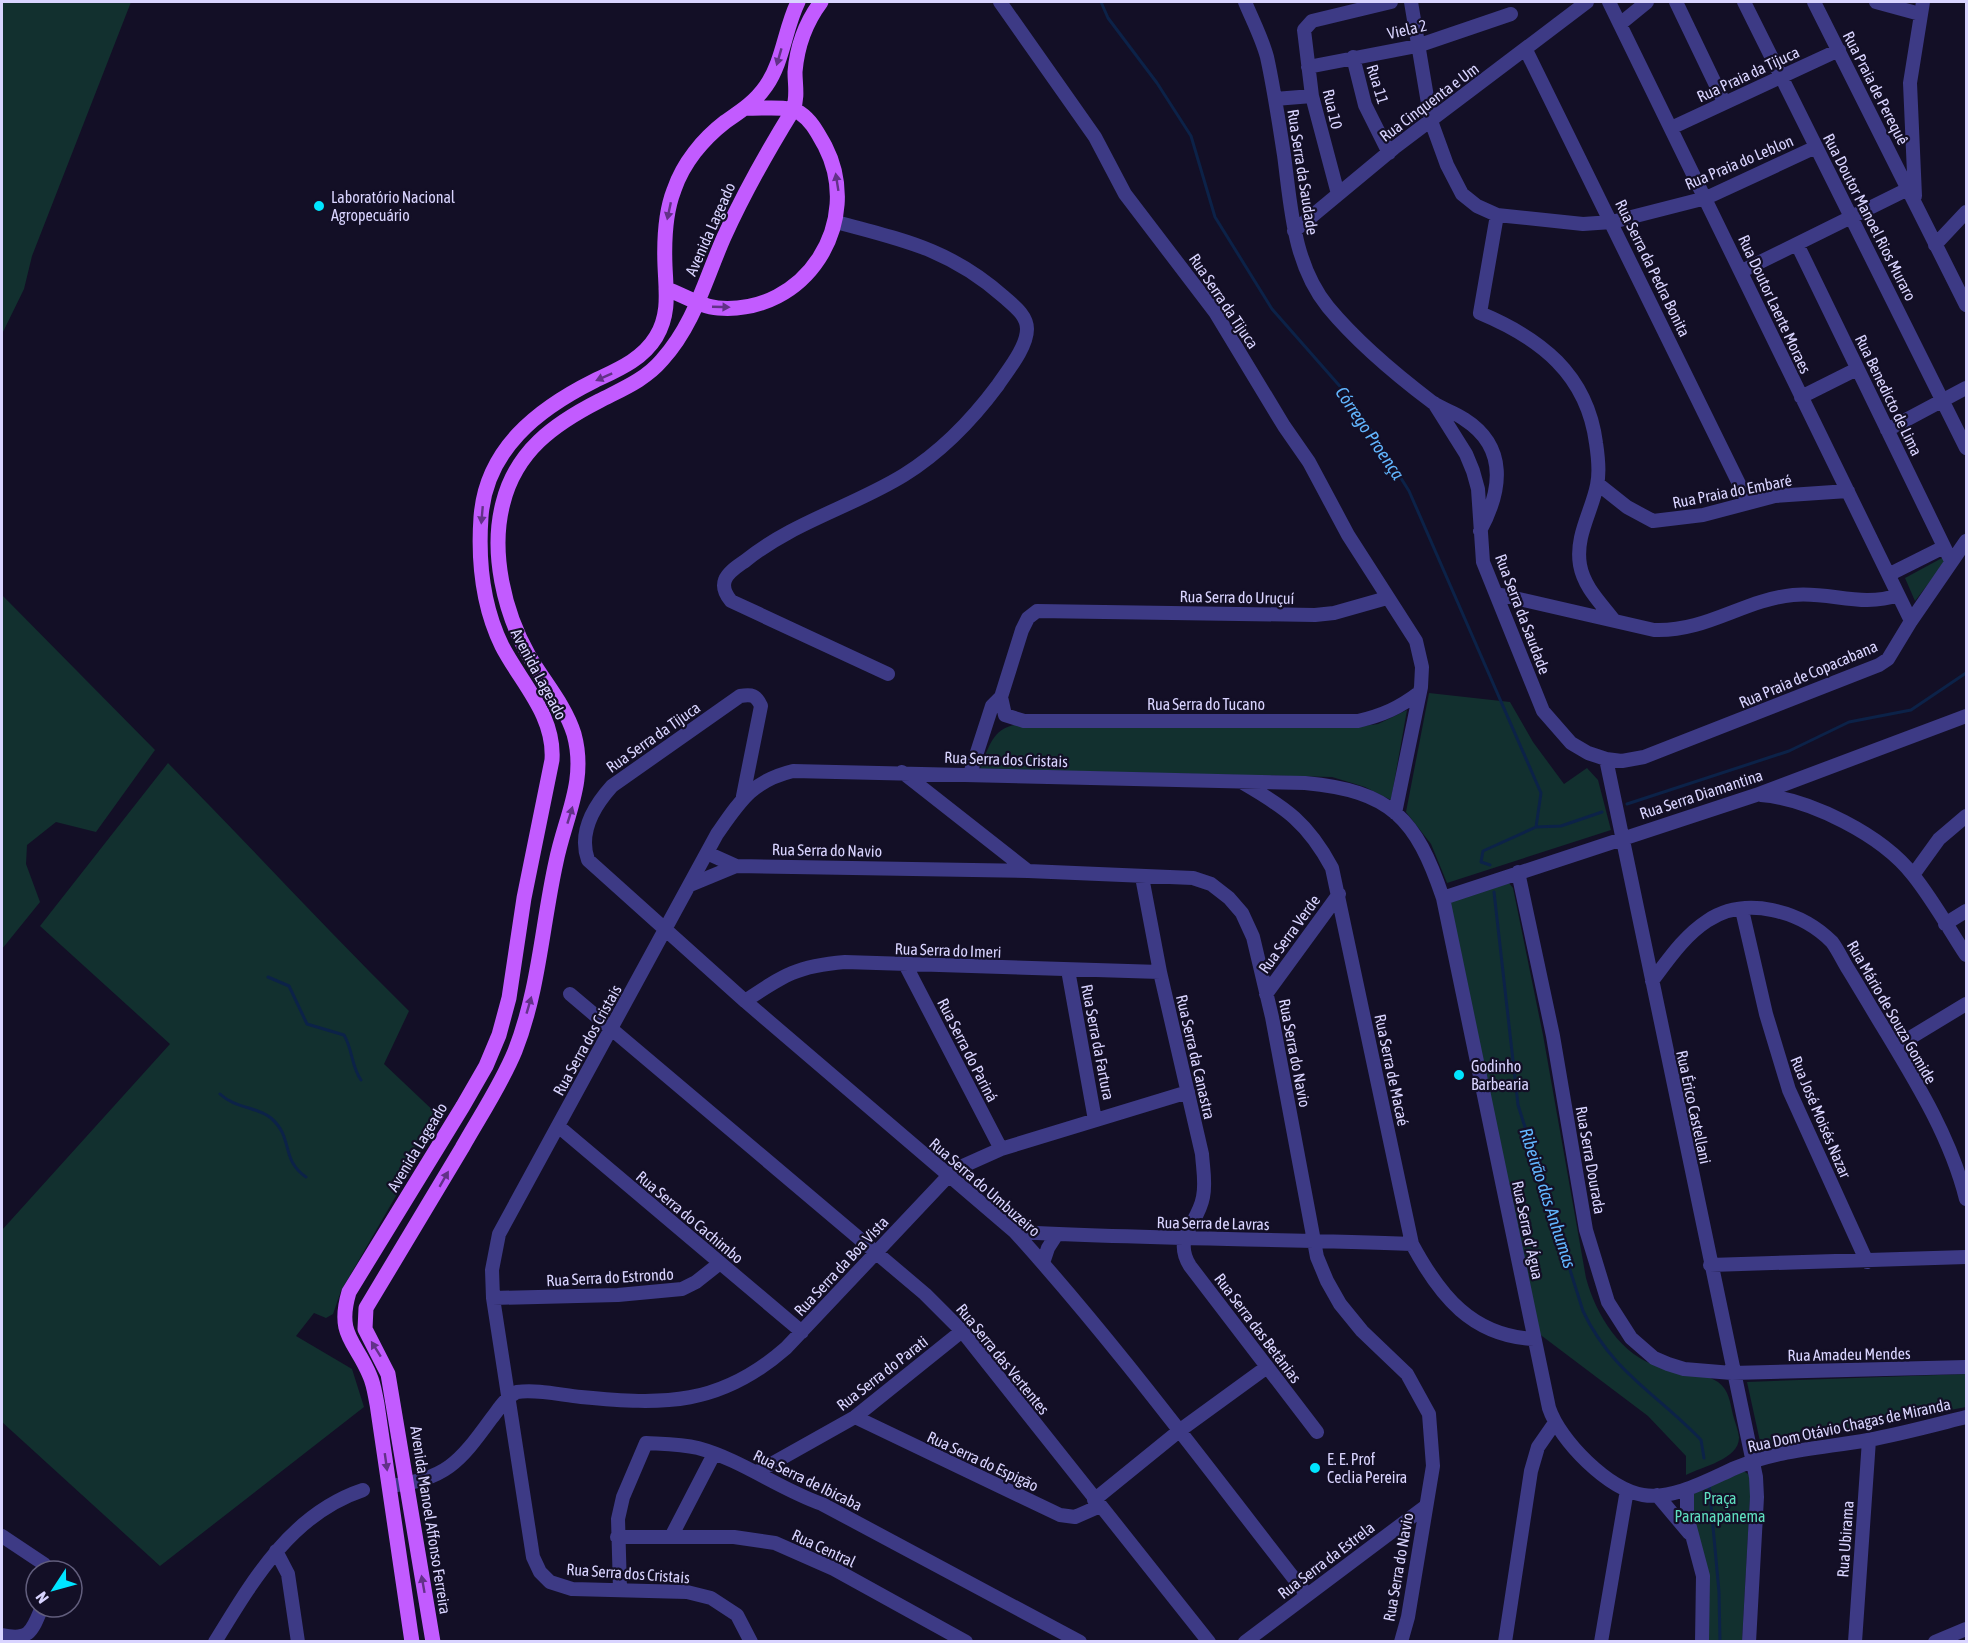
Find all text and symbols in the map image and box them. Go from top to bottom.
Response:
street label: Viela 2 [1385,16,1429,42]
street label: Rua Praia de Perequê [1839,28,1912,148]
street label: Rua Praia da Tijuca [1694,42,1802,106]
one-way arrow [774,48,783,66]
street label: Rua Cinquenta e Um [1376,59,1483,146]
street label: Rua 11 [1363,62,1393,106]
street label: Rua 10 [1320,87,1346,131]
street label: Rua Serra da Saudade [1284,108,1322,236]
street label: Rua Doutor Manoel Rios Muraro [1820,130,1920,304]
street label: Rua Praia do Leblon [1682,131,1796,193]
one-way arrow [832,173,841,192]
street label: Avenida Lageado [681,180,740,279]
place label: Laboratório Nacional Agropecuário [331,188,456,225]
street label: Rua Serra da Pedra Bonita [1612,196,1694,340]
marker: Laboratório Nacional Agropecuário [312,199,326,213]
one-way arrow [664,202,673,221]
street label: Rua Doutor Laerte Moraes [1735,232,1815,376]
street label: Rua Serra da Tijuca [1185,250,1262,352]
one-way arrow [712,302,731,311]
street label: Rua Benedicto de Lima [1852,332,1926,458]
one-way arrow [595,373,613,382]
water label: Córrego Proença [1331,383,1409,484]
street label: Rua Praia do Embaré [1671,471,1793,511]
one-way arrow [477,506,487,525]
street label: Rua Serra da Saudade [1492,551,1554,677]
street label: Rua Serra do Uruçuí [1180,587,1295,608]
street label: Avenida Lageado [507,626,570,723]
street label: Rua Praia de Copacabana [1736,637,1880,712]
street label: Rua Serra do Tucano [1147,695,1265,713]
street label: Rua Serra da Tijuca [603,698,704,777]
street label: Rua Serra dos Cristais [944,748,1068,770]
street label: Rua Serra Diamantina [1637,766,1765,822]
one-way arrow [566,806,575,824]
street label: Rua Serra do Navio [772,840,882,860]
street label: Rua Serra Verde [1255,891,1323,977]
street label: Rua Mário de Souza Gomide [1844,937,1940,1087]
street label: Rua Serra do Imeri [894,939,1002,961]
street label: Rua Serra dos Cristais [549,981,625,1098]
street label: Rua Serra da Fartura [1078,983,1118,1101]
street label: Rua Serra da Canastra [1173,993,1219,1121]
street label: Rua Serra do Pariná [934,995,1002,1105]
one-way arrow [525,996,534,1014]
street label: Rua Serra do Navio [1276,997,1314,1109]
street label: Rua Serra de Macaé [1371,1012,1413,1128]
street label: Rua Érico Castellani [1673,1049,1715,1165]
street label: Rua José Moisés Nazar [1787,1053,1855,1181]
place label: Godinho Barbearia [1471,1057,1529,1093]
marker: Godinho Barbearia [1452,1068,1466,1082]
street label: Avenida Lageado [383,1099,451,1195]
street label: Rua Serra Dourada [1573,1105,1609,1215]
water label: Ribeirão das Anhumas [1515,1125,1581,1271]
street label: Rua Serra do Umbuzeiro [926,1134,1044,1240]
street label: Rua Serra do Cachimbo [633,1167,747,1267]
one-way arrow [438,1171,449,1187]
street label: Rua Serra d' Água [1508,1179,1547,1281]
street label: Rua Serra da Boa Vista [790,1213,892,1319]
street label: Rua Serra de Lavras [1156,1213,1270,1233]
street label: Rua Serra do Estrondo [546,1265,674,1289]
street label: Rua Serra das Betânias [1211,1270,1305,1387]
street label: Rua Serra das Vertentes [953,1300,1053,1418]
street label: Rua Serra do Parati [833,1332,931,1414]
one-way arrow [371,1341,382,1357]
street label: Rua Amadeu Mendes [1787,1344,1911,1364]
street label: Rua Dom Otávio Chagas de Miranda [1746,1395,1952,1456]
street label: Avenida Manoel Affonso Ferreira [407,1425,455,1615]
street label: Rua Serra do Espigão [924,1427,1041,1496]
street label: Rua Serra de Ibicaba [751,1446,865,1514]
place label: E. E. Prof Ceclia Pereira [1327,1450,1407,1486]
one-way arrow [382,1453,391,1472]
marker: E. E. Prof Ceclia Pereira [1308,1461,1322,1475]
park label: Praça Paranapanema [1674,1489,1766,1526]
street label: Rua Ubirama [1833,1500,1857,1578]
street label: Rua Serra do Navio [1380,1511,1416,1623]
street label: Rua Serra da Estrela [1274,1518,1378,1602]
street label: Rua Central [789,1525,859,1571]
north arrow [24,1559,84,1619]
street label: Rua Serra dos Cristais [566,1560,691,1586]
one-way arrow [418,1574,427,1593]
text: N [32,1589,52,1607]

